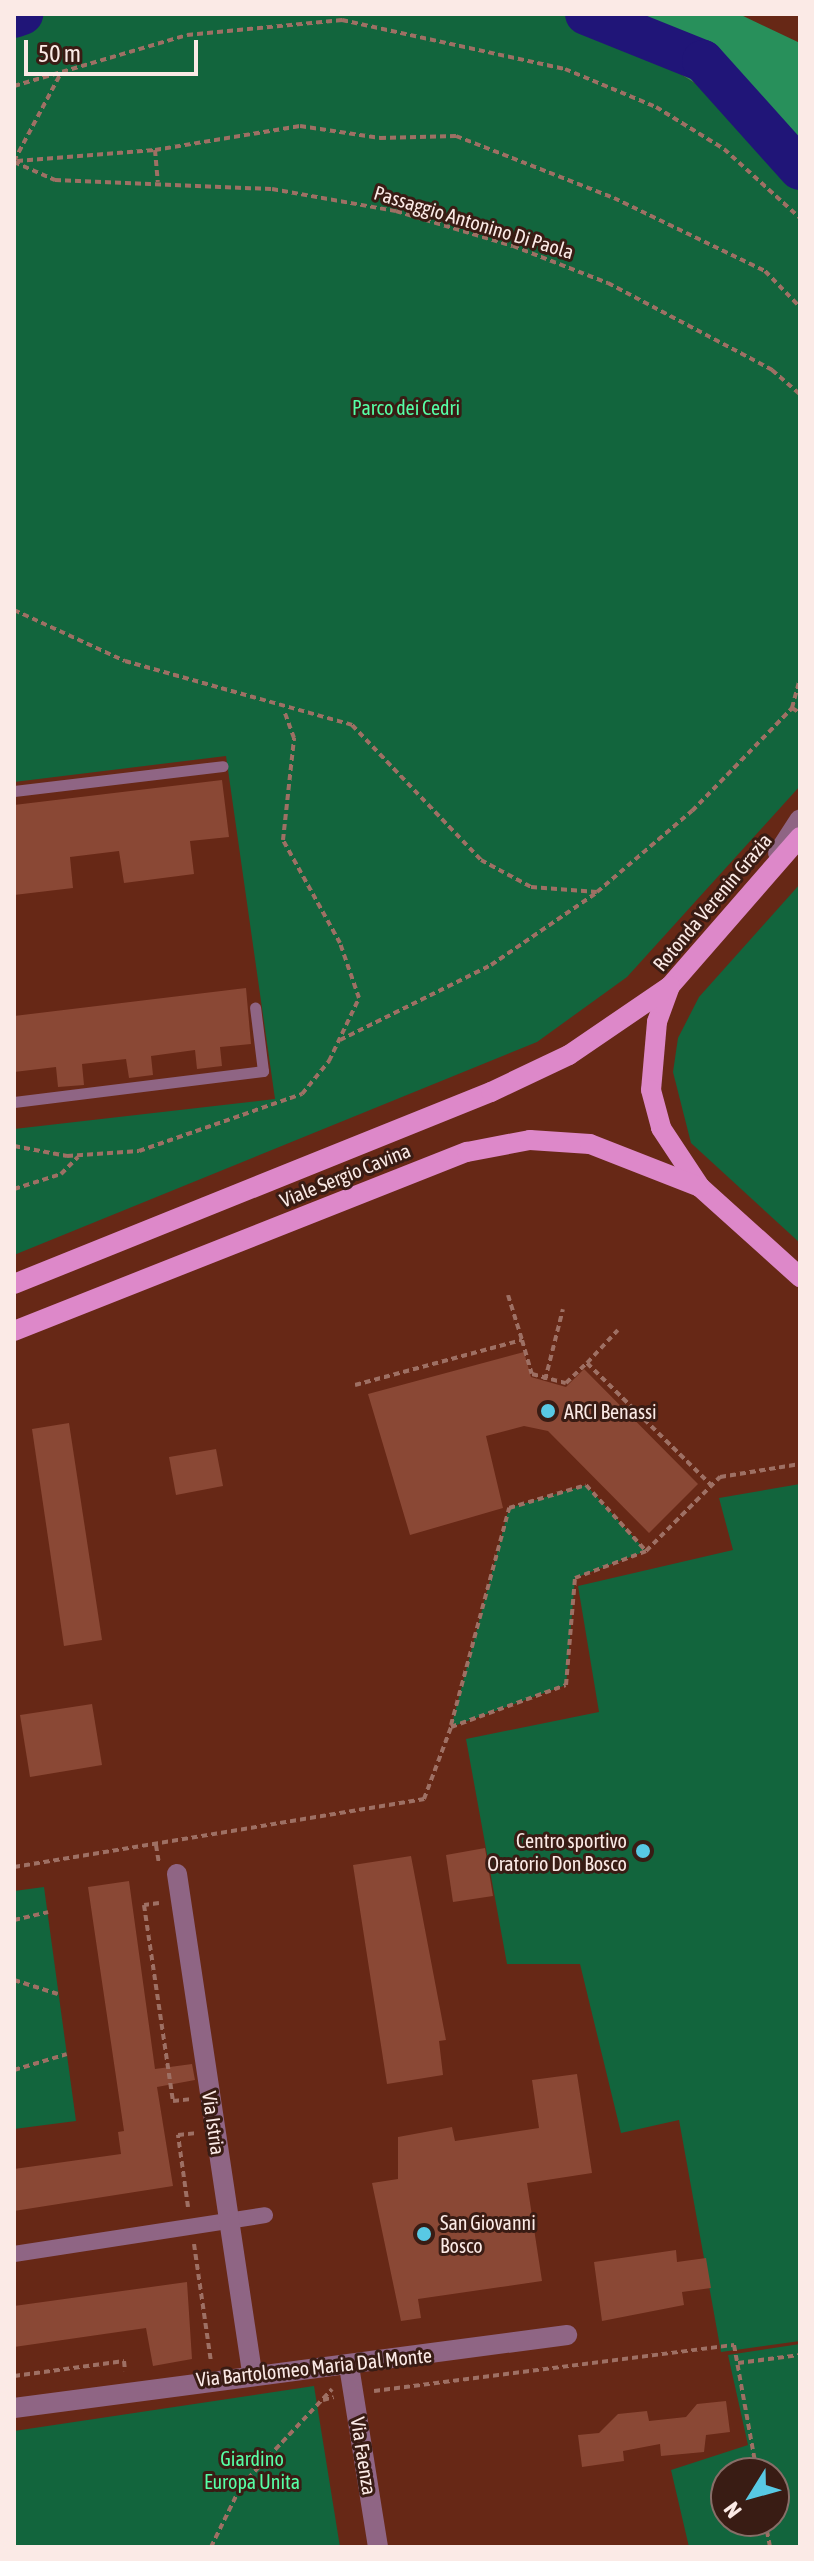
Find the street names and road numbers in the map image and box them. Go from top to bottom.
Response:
street label: Passaggio Antonino Di Paola [371,180,577,264]
street label: Rotonda Verenin Grazia [648,828,776,976]
street label: Viale Sergio Cavina [276,1138,414,1212]
street label: Via Istria [198,2090,230,2156]
street label: Via Bartolomeo Maria Dal Monte [195,2343,433,2391]
street label: Via Faenza [346,2415,382,2497]

